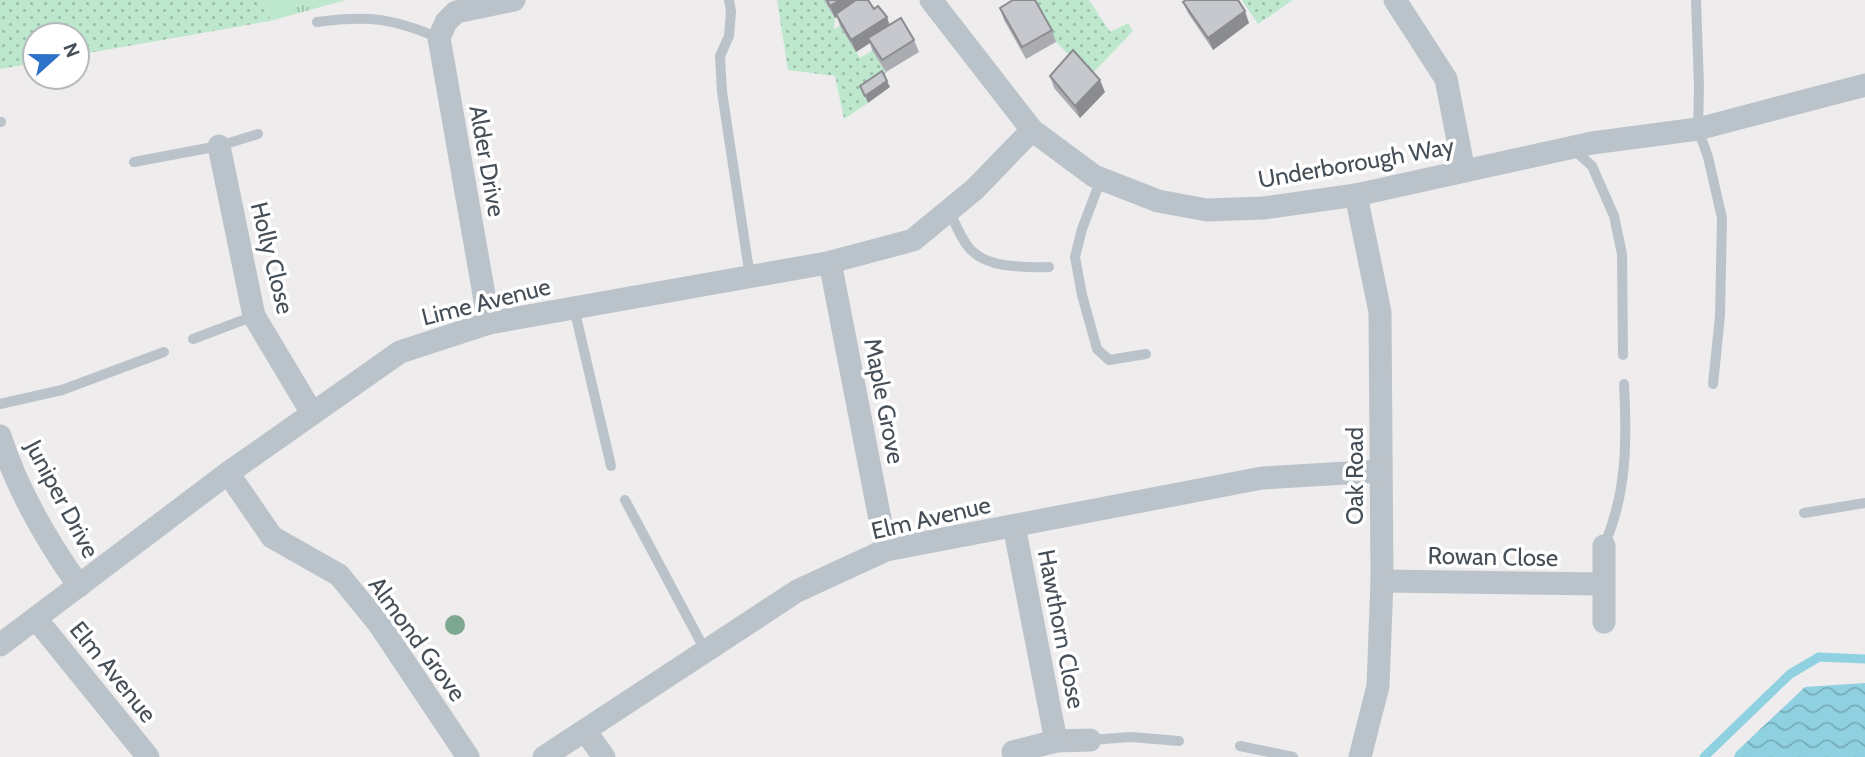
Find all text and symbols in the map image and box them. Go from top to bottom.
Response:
north arrow [21,21,91,91]
text: N [58,40,85,60]
street label: Alder Drive [463,103,512,219]
street label: Underborough Way [1256,131,1456,194]
street label: Holly Close [245,199,300,317]
street label: Lime Avenue [418,271,553,332]
street label: Maple Grove [858,336,911,466]
street label: Oak Road [1340,427,1369,525]
street label: Juniper Drive [19,434,106,563]
street label: Elm Avenue [868,490,993,545]
street label: Rowan Close [1428,541,1559,572]
street label: Hawthorn Close [1032,547,1091,711]
street label: Almond Grove [363,571,472,707]
street label: Elm Avenue [64,615,163,728]

